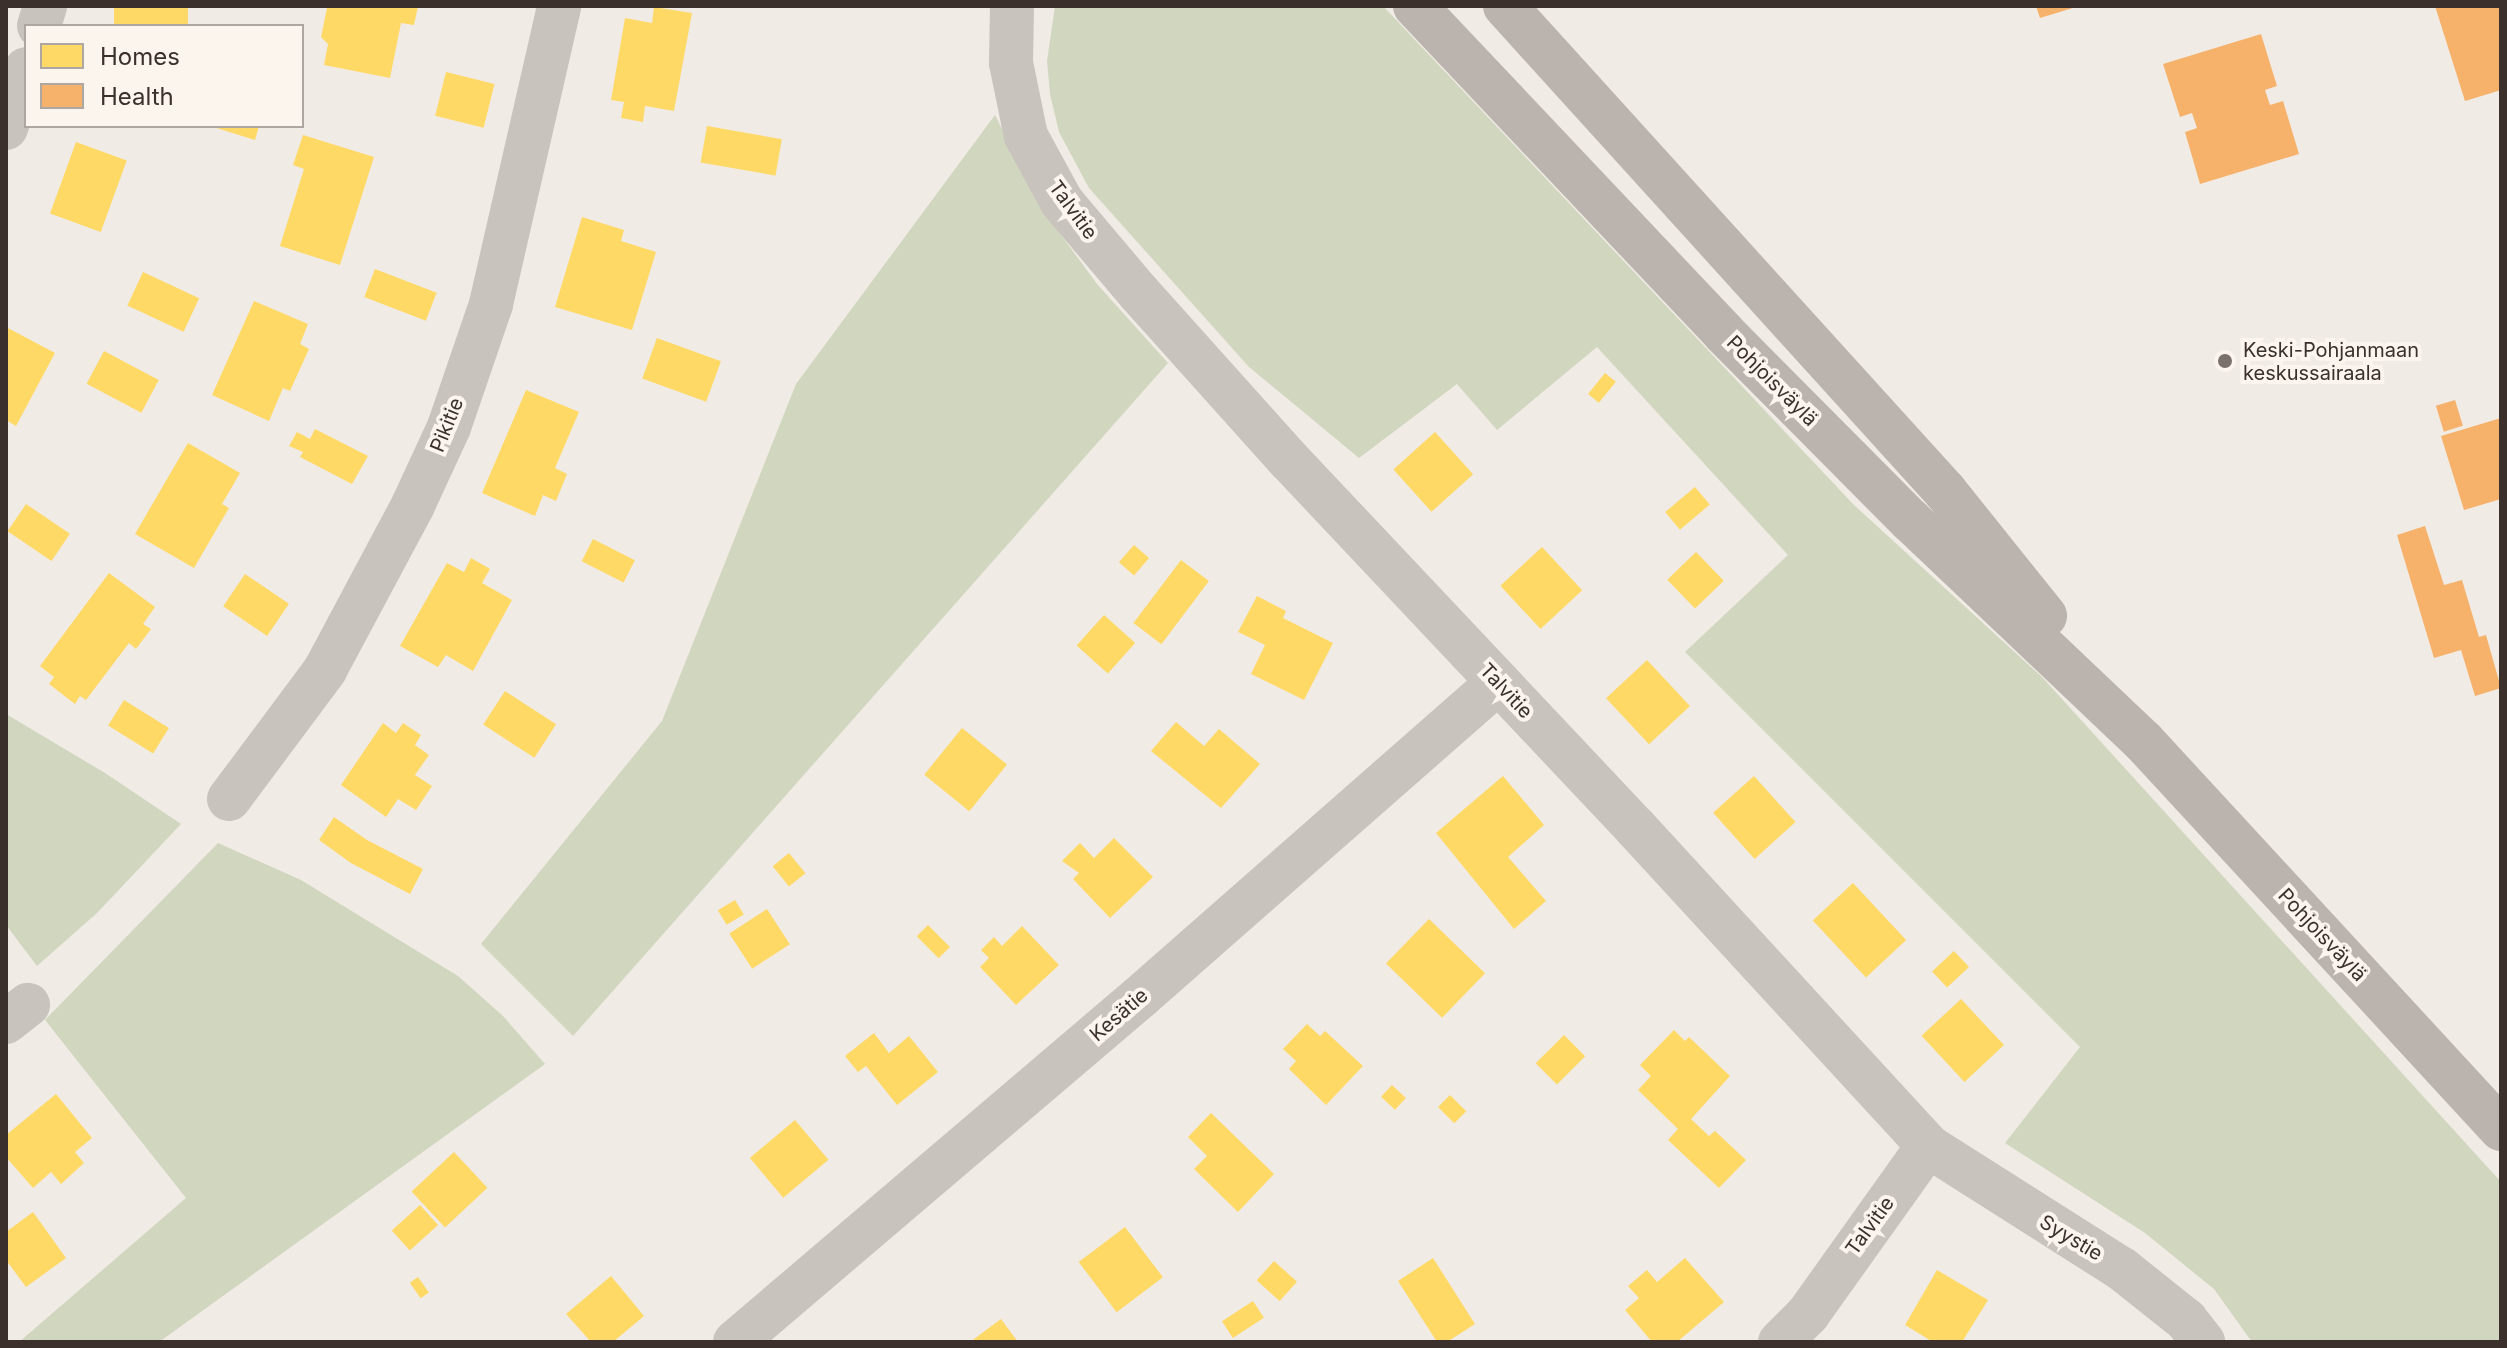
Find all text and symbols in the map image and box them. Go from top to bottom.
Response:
legend [24,24,304,128]
text: Homes [100,42,180,71]
text: Health [100,82,174,111]
street label: Talvitie [1044,176,1102,244]
street label: Pohjoisväylä [1722,331,1822,431]
place label: Keski-Pohjanmaan keskussairaala [2243,338,2419,385]
marker: Keski-Pohjanmaan keskussairaala [2214,350,2236,372]
street label: Pikitie [425,394,469,456]
street label: Talvitie [1474,658,1538,724]
street label: Pohjoisväylä [2273,884,2371,986]
street label: Kesätie [1085,983,1153,1047]
street label: Talvitie [1841,1192,1899,1260]
street label: Syystie [2035,1210,2107,1266]

